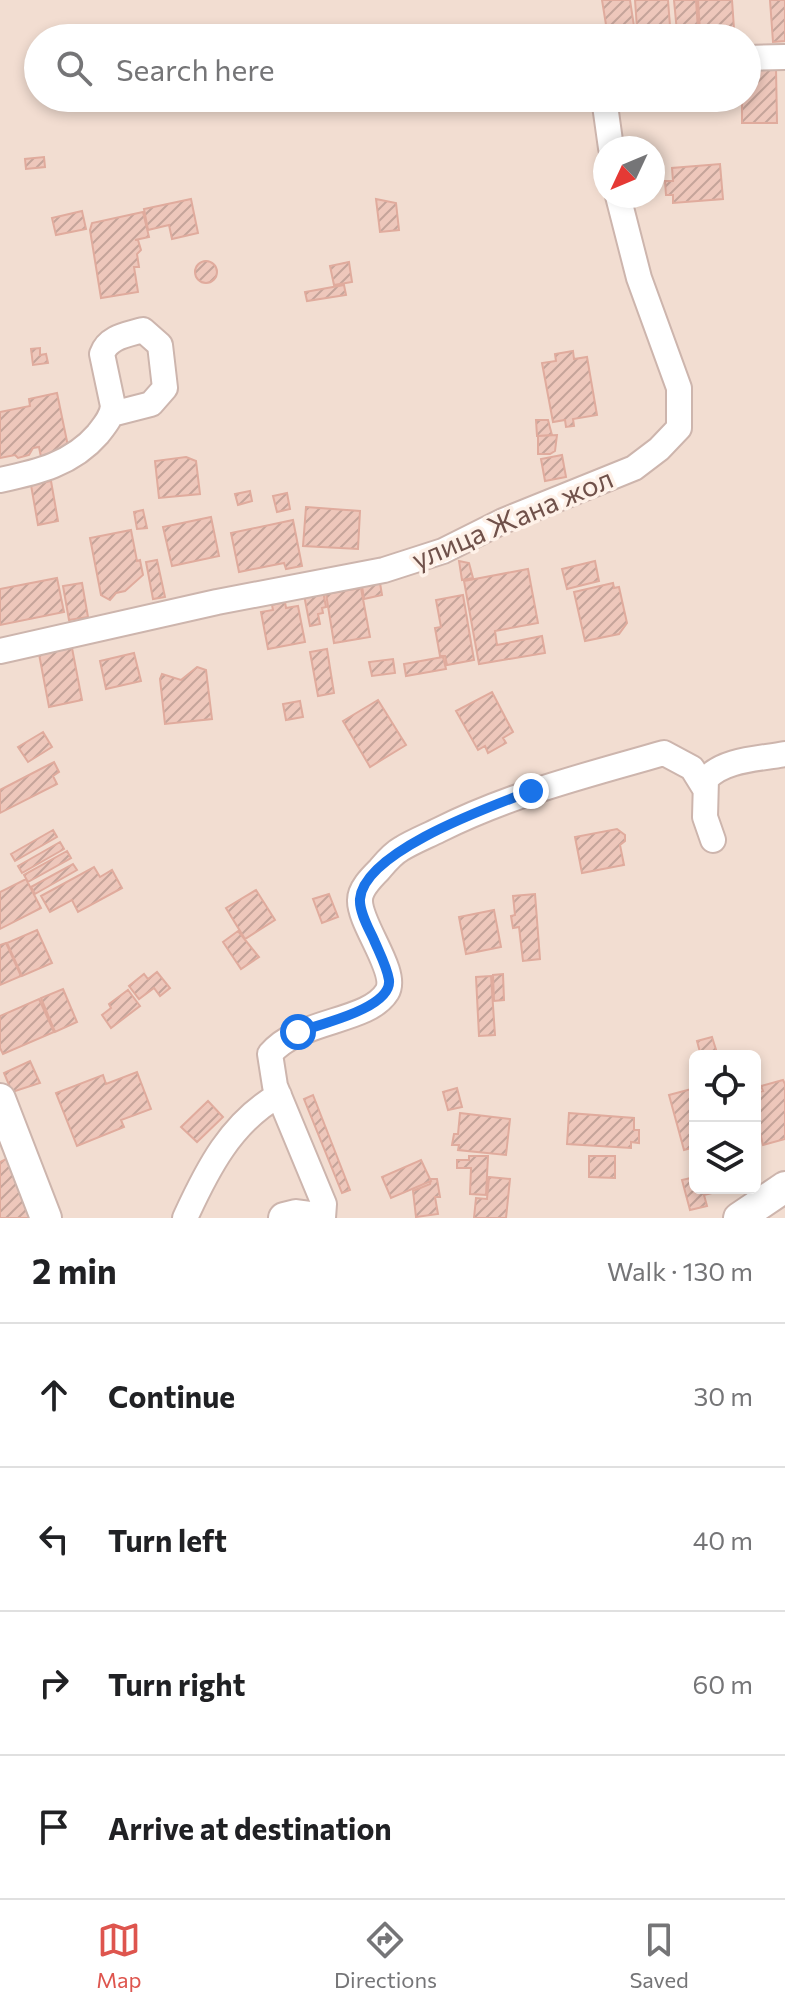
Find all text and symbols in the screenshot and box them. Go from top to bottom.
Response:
search box [24,24,761,112]
icon: search [52,46,96,90]
text: Search here [116,50,275,87]
north arrow [593,136,665,208]
street label: улица Жана жол [406,460,618,576]
route end [513,773,549,809]
route start [280,1014,316,1050]
map controls [689,1050,761,1194]
button: locate [689,1050,761,1122]
button: layers [689,1122,761,1194]
text: 2 min [32,1249,117,1291]
text: Walk · 130 m [607,1255,753,1286]
icon: ahead [32,1373,76,1417]
text: Continue [108,1377,235,1414]
text: 30 m [694,1380,753,1411]
icon: left [32,1517,76,1561]
text: Turn left [108,1521,227,1558]
text: 40 m [693,1524,753,1555]
icon: right [32,1661,76,1705]
text: Turn right [108,1665,245,1702]
text: 60 m [693,1668,753,1699]
icon: arrive [32,1805,76,1849]
text: Arrive at destination [108,1809,392,1846]
tab: Map [96,1918,142,1993]
tab: Directions [334,1918,437,1993]
tab: Saved [629,1918,689,1993]

